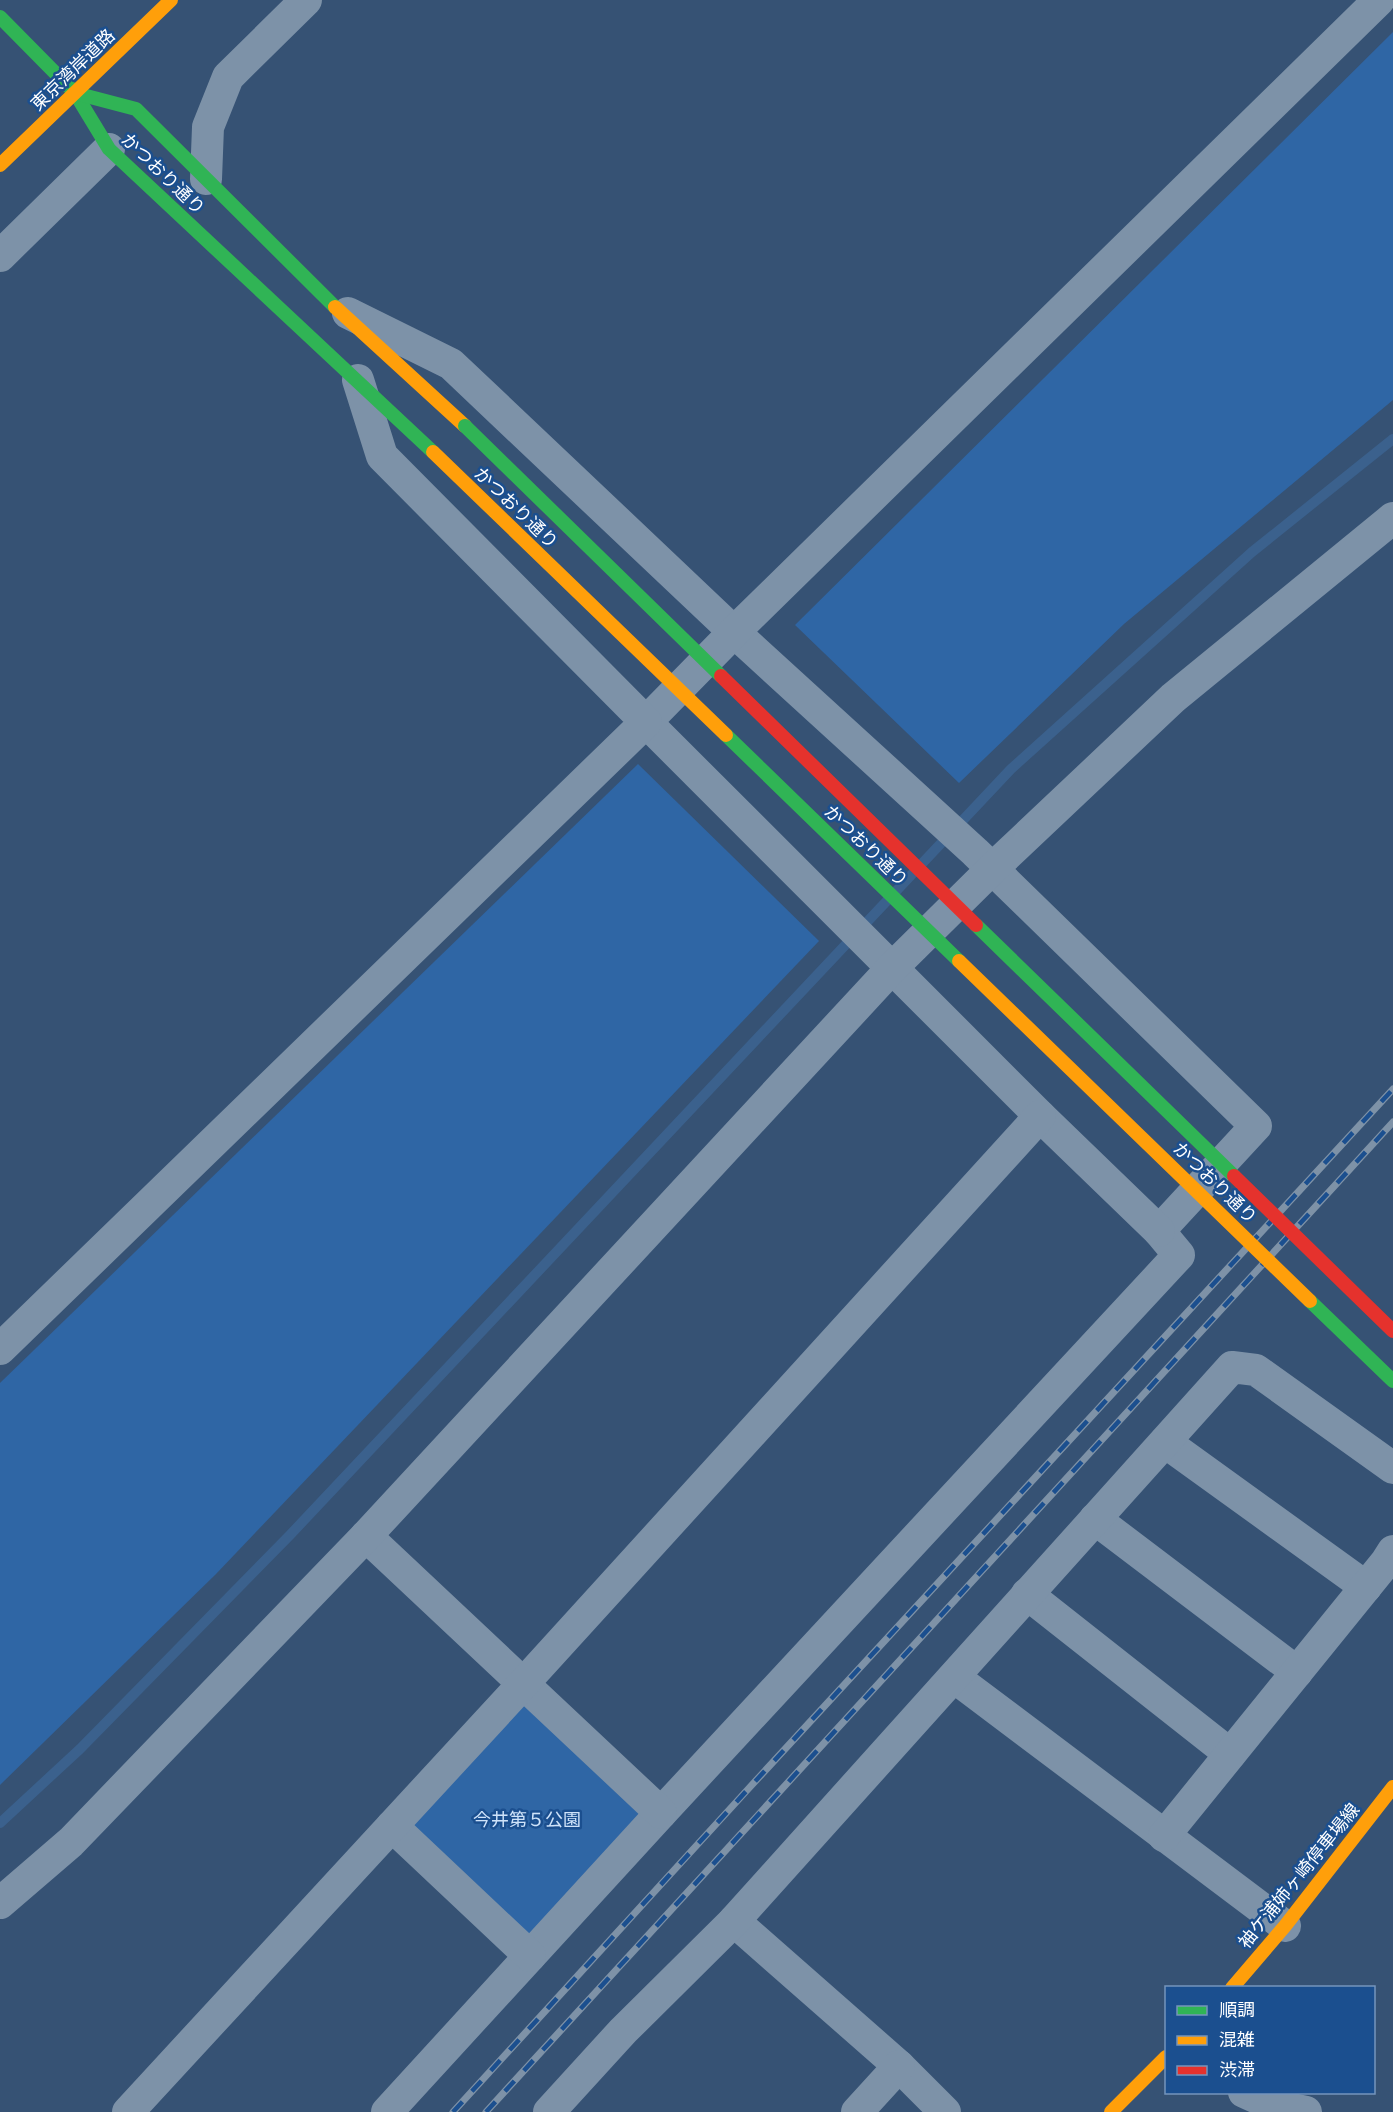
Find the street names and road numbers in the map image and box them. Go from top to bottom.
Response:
street label: 東京湾岸道路 [27,25,118,114]
street label: かつおり通り [118,129,209,218]
street label: かつおり通り [471,463,562,552]
street label: かつおり通り [821,801,912,890]
street label: かつおり通り [1170,1138,1261,1227]
street label: 袖ケ浦姉ヶ崎停車場線 [1234,1799,1363,1952]

